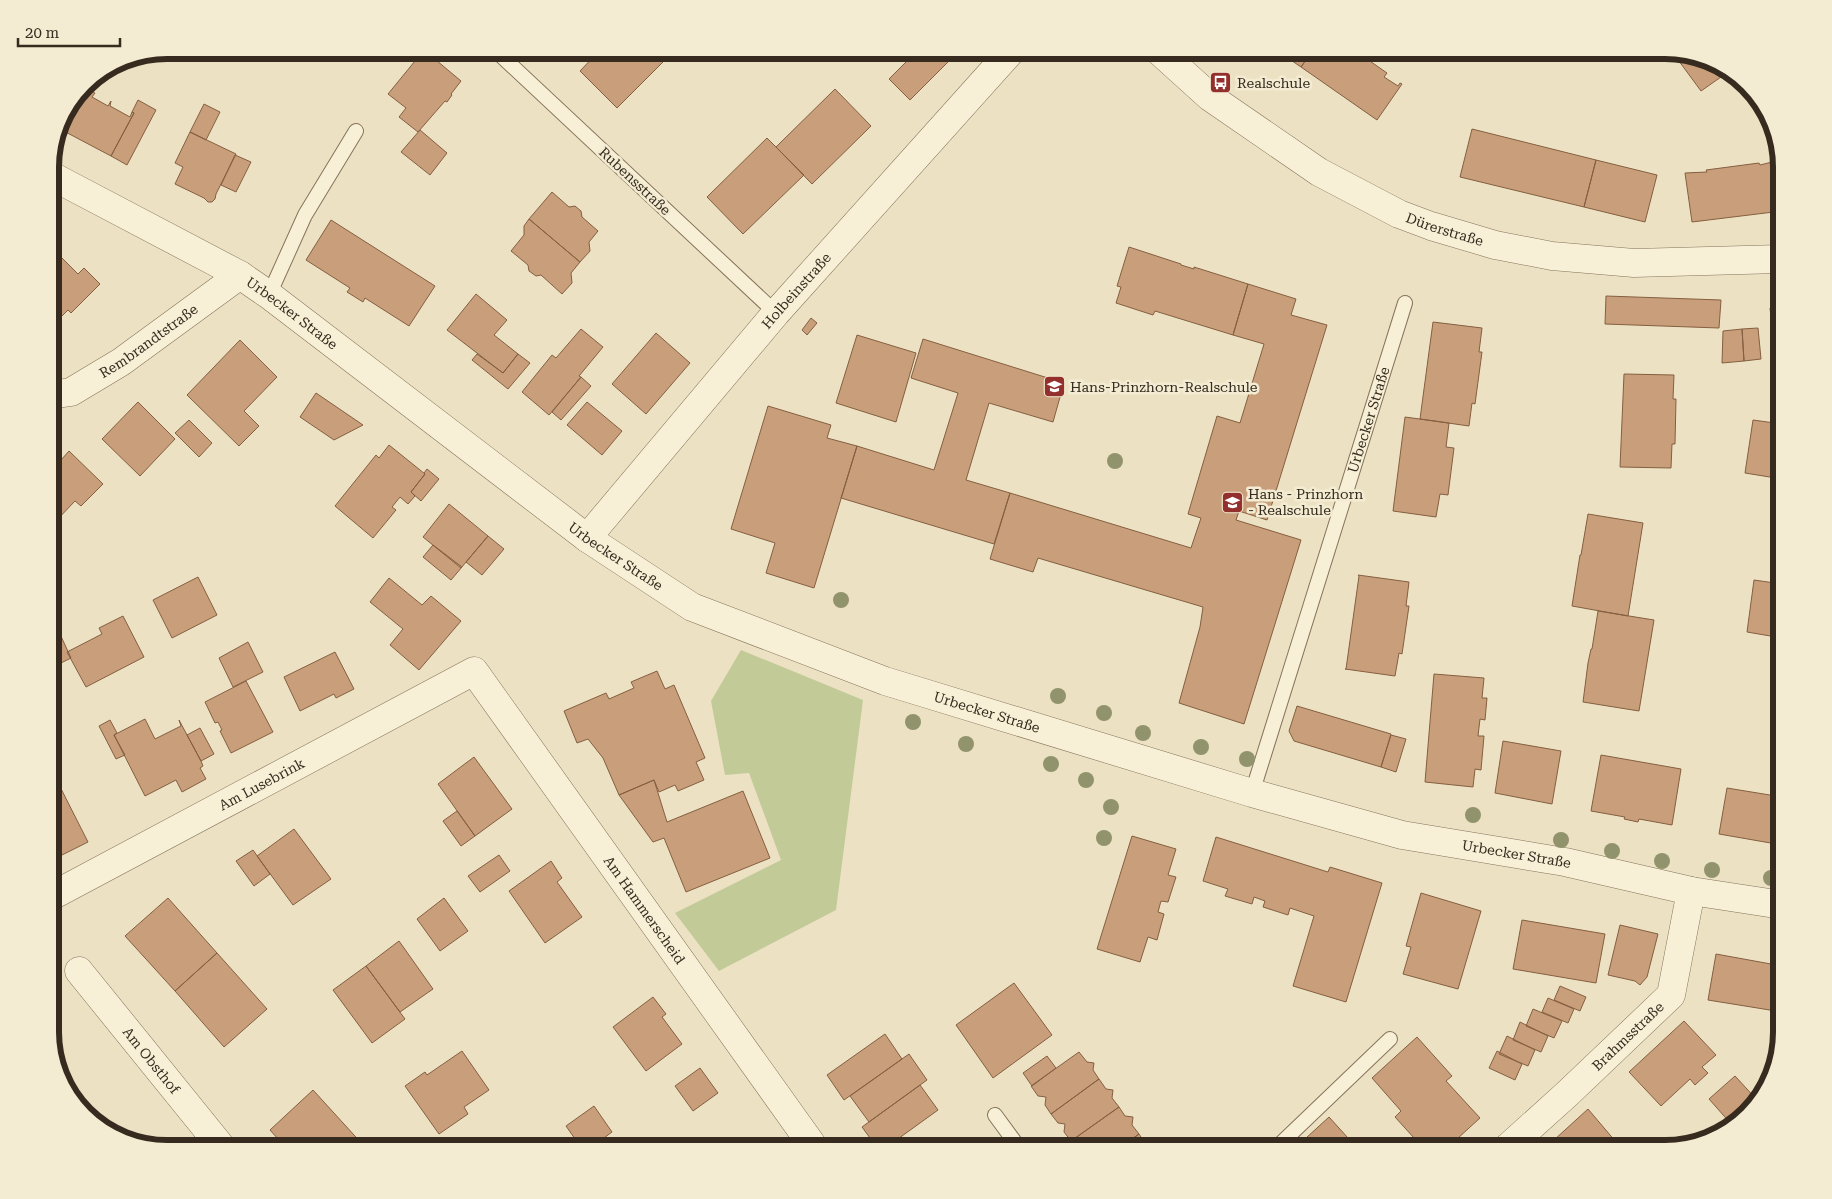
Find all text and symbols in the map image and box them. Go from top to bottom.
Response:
scale bar [18,15,120,47]
text: 20 m [25,24,60,42]
bus stop icon: Realschule [1209,71,1233,95]
place label: Realschule [1237,75,1310,91]
street label: Rubensstraße [596,144,674,218]
street label: Dürerstraße [1404,209,1486,249]
street label: Holbeinstraße [758,249,834,332]
street label: Urbecker Straße [243,274,341,353]
street label: Rembrandtstraße [96,301,201,381]
street label: Urbecker Straße [1344,364,1393,475]
school or university icon: Hans-Prinzhorn-Realschule [1042,375,1066,399]
place label: Hans-Prinzhorn-Realschule [1070,379,1258,395]
place label: Hans - Prinzhorn - Realschule [1248,486,1363,518]
school or university icon: Hans - Prinzhorn - Realschule [1220,490,1244,514]
street label: Urbecker Straße [565,519,666,594]
street label: Urbecker Straße [932,688,1042,736]
street label: Am Lusebrink [216,755,307,813]
street label: Urbecker Straße [1461,837,1573,871]
street label: Am Hammerscheid [601,853,688,967]
street label: Brahmsstraße [1589,998,1667,1074]
street label: Am Obsthof [120,1024,183,1097]

